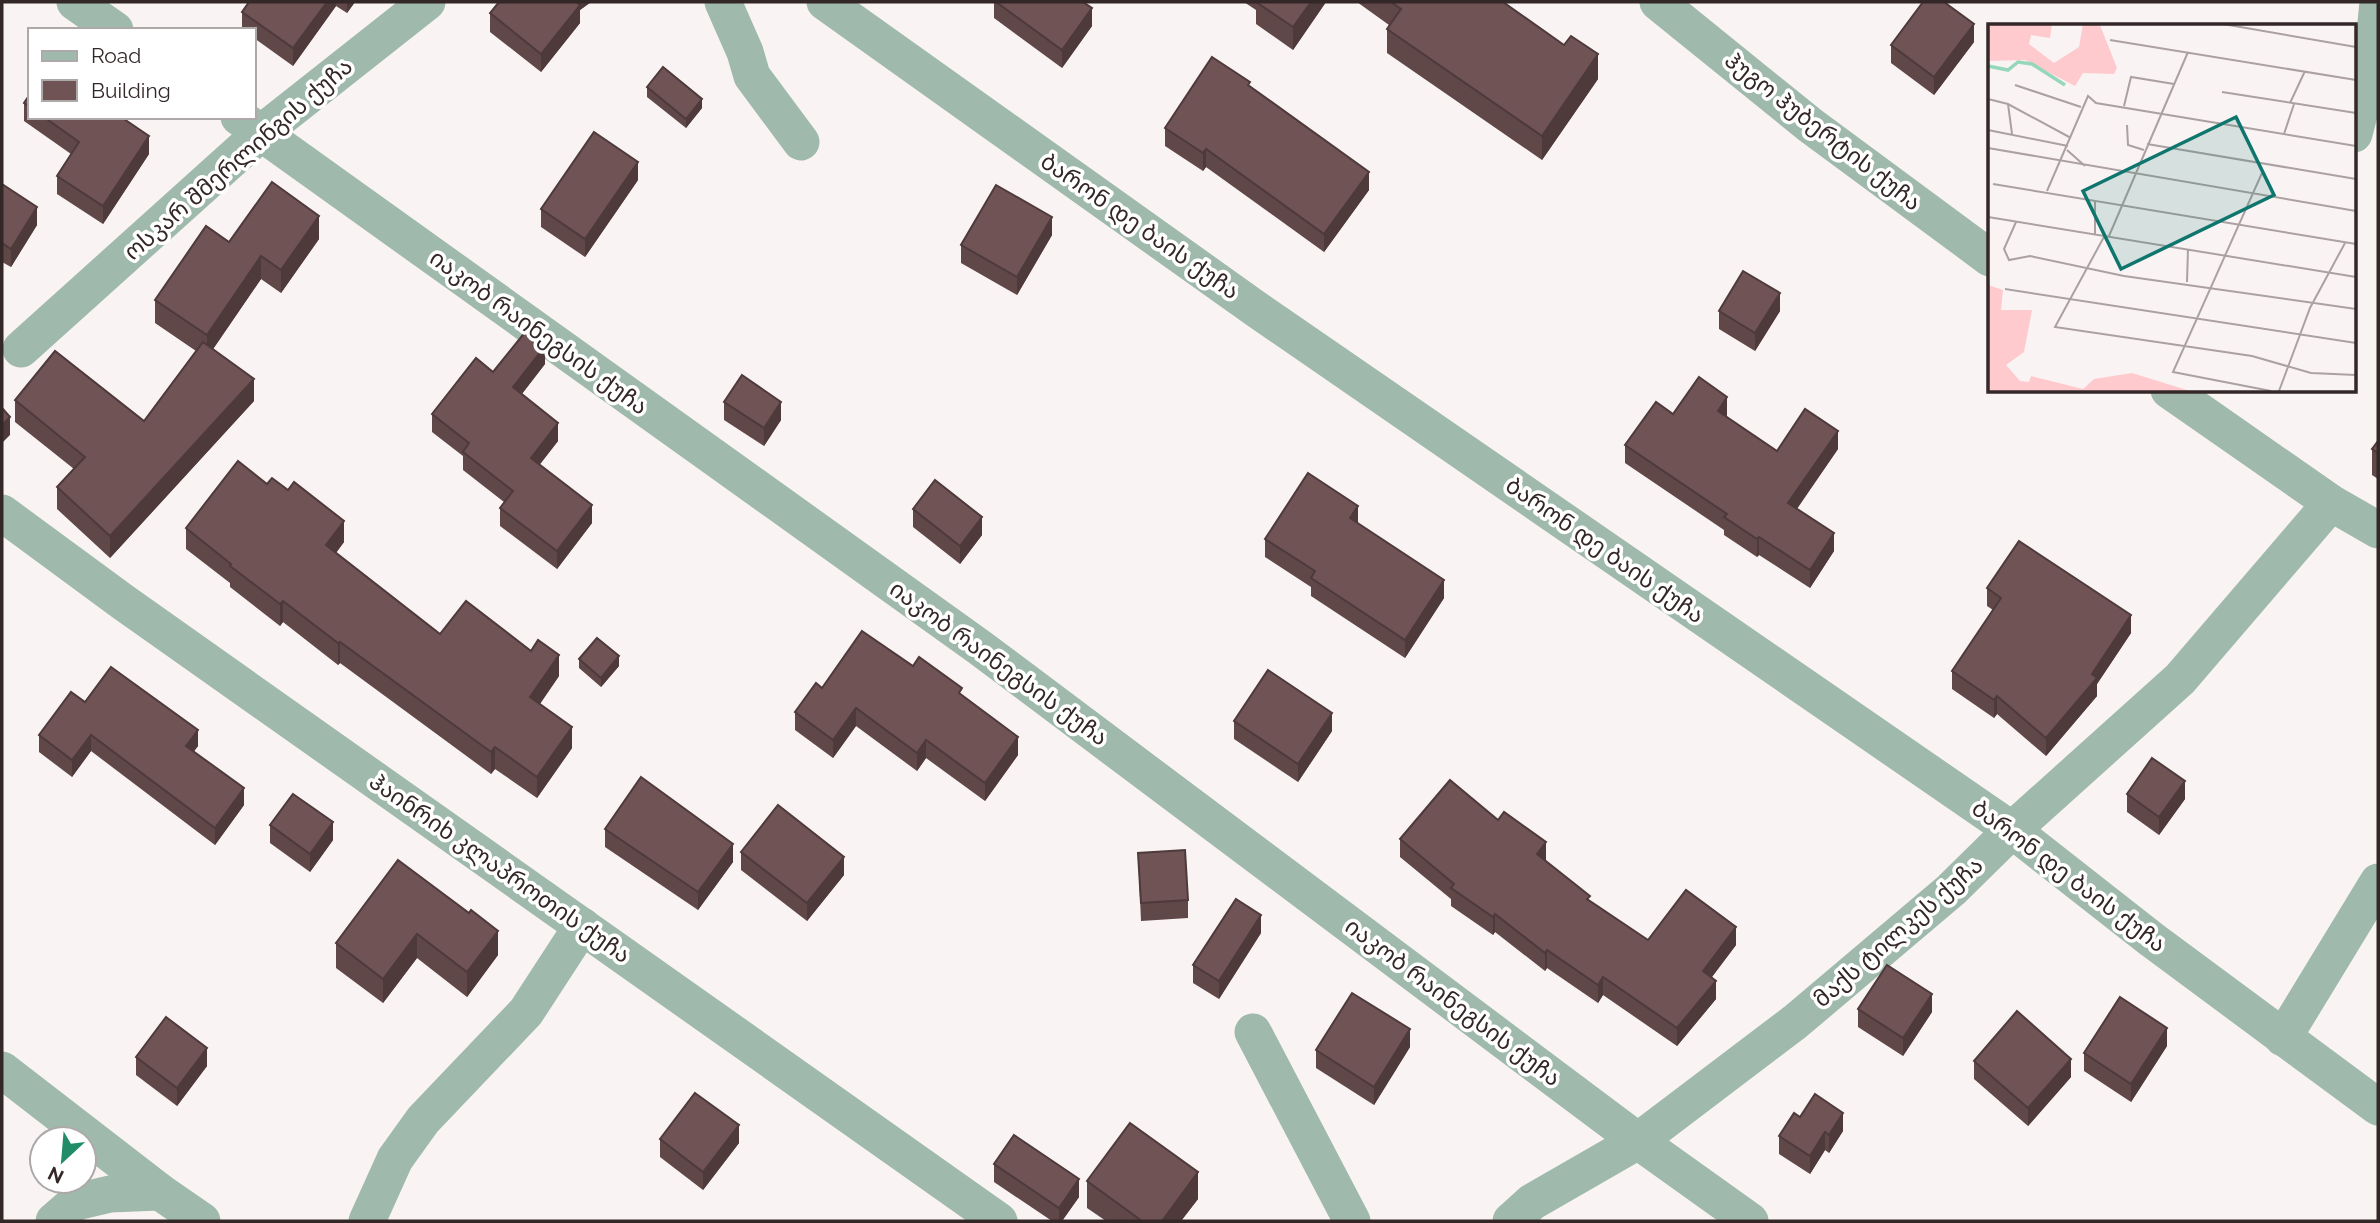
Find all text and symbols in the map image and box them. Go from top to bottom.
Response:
inset map [1988,24,2356,392]
legend [28,28,256,119]
text: Road [91,43,141,68]
street label: ჰუგო ჰუბერტის ქუჩა [1719,46,1927,216]
street label: ოსკარ შმერლინგის ქუჩა [118,52,358,266]
text: Building [91,78,171,103]
street label: ბარონ დე ბაის ქუჩა [1035,147,1245,305]
street label: იაკობ რაინეგსის ქუჩა [425,244,653,420]
street label: ბარონ დე ბაის ქუჩა [1500,471,1710,629]
street label: იაკობ რაინეგსის ქუჩა [885,575,1113,751]
street label: ჰაინრიხ კლაპროთის ქუჩა [364,767,636,969]
street label: ბარონ დე ბაის ქუჩა [1966,794,2172,958]
street label: მაქს ტილკეს ქუჩა [1808,851,1988,1013]
street label: იაკობ რაინეგსის ქუჩა [1340,912,1566,1092]
north arrow [28,1125,98,1195]
text: N [44,1162,67,1188]

